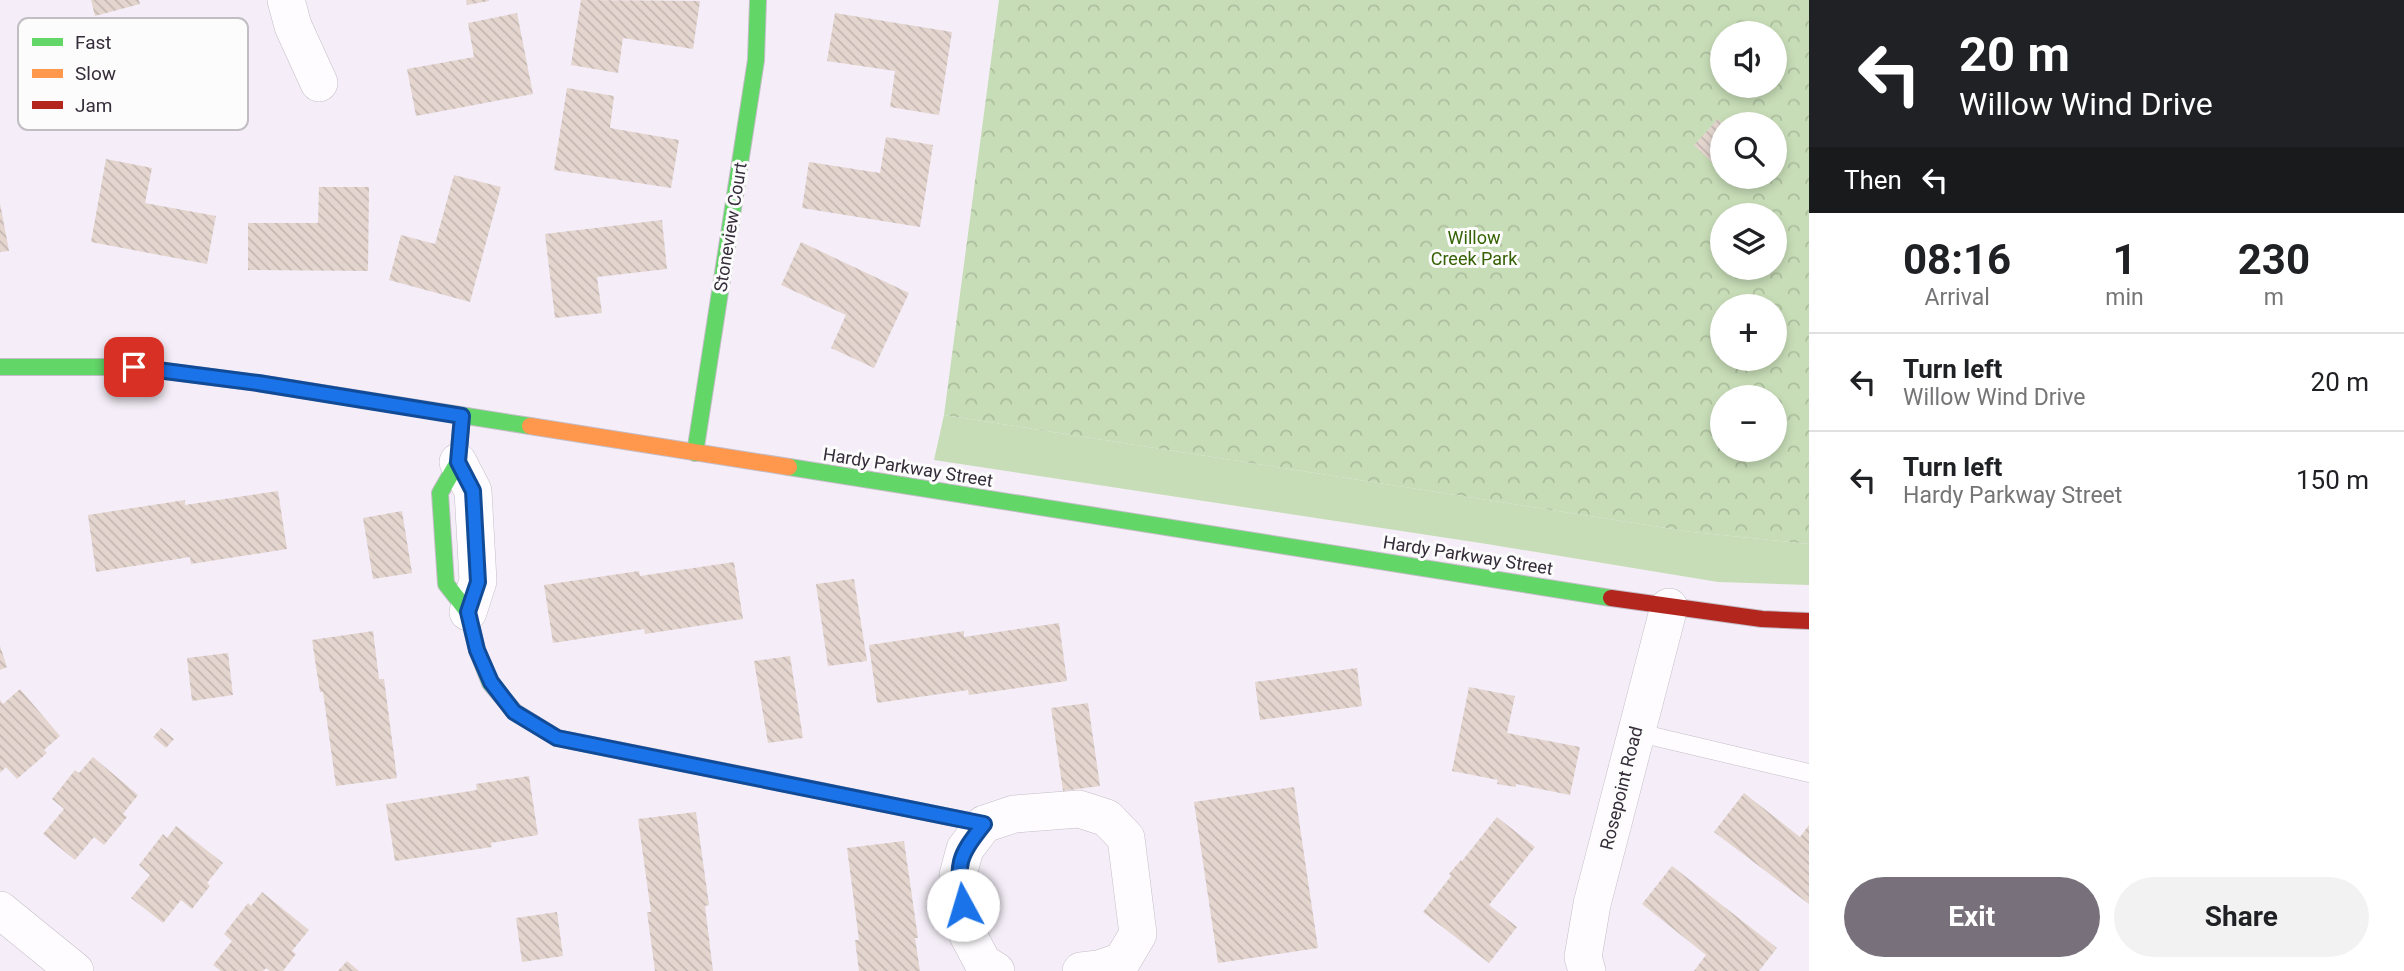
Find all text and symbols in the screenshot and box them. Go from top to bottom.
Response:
legend [18,18,248,130]
map controls [1710,21,1787,462]
button: sound [1710,21,1787,98]
text: 20 m [1959,26,2070,83]
icon: left [1844,28,1935,119]
text: Fast [75,31,112,54]
text: Slow [75,62,116,85]
text: Willow Wind Drive [1959,85,2213,123]
text: Jam [75,94,112,117]
button: search [1710,112,1787,189]
street label: Stoneview Court [709,161,751,293]
icon: left [1916,161,1954,199]
text: Then [1844,165,1902,195]
button: layers [1710,203,1787,280]
park label: Willow Creek Park [1431,227,1518,269]
text: 08:16 [1903,235,2011,284]
text: 1 [2112,235,2137,284]
text: 230 [2238,235,2310,284]
text: Arrival [1924,284,1990,311]
text: min [2105,284,2144,311]
text: m [2264,284,2284,311]
button: + [1710,294,1787,371]
pin [104,337,164,397]
icon: arrive [115,348,153,386]
text: Turn left [1903,354,2002,384]
icon: left [1844,363,1882,401]
text: 20 m [2311,367,2369,397]
text: Willow Wind Drive [1903,384,2085,411]
button: − [1710,385,1787,462]
street label: Hardy Parkway Street [822,443,995,491]
text: Turn left [1903,452,2002,482]
icon: left [1844,461,1882,499]
text: 150 m [2296,465,2369,495]
text: Hardy Parkway Street [1903,482,2122,509]
street label: Hardy Parkway Street [1382,531,1555,579]
street label: Rosepoint Road [1596,724,1646,852]
position arrow [926,868,1000,942]
button: Exit [1844,877,2100,957]
button: Share [2114,877,2369,957]

